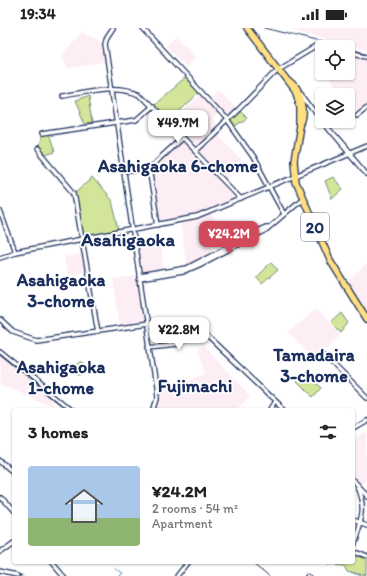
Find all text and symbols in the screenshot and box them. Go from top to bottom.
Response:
text: 19:34 [20,5,56,23]
map controls [315,40,355,128]
button: locate [315,40,355,80]
button: layers [315,88,355,128]
pin: ¥49.7M [145,110,211,144]
text: ¥49.7M [157,115,199,130]
district label: Asahigaoka 6-chome [97,155,258,177]
road number: 20 [301,213,329,241]
pin: ¥24.2M [196,221,262,255]
text: ¥24.2M [208,226,250,241]
district label: Asahigaoka [80,228,175,251]
district label: Asahigaoka 3-chome [16,269,105,312]
pin: ¥22.8M [146,317,212,351]
text: ¥22.8M [158,322,200,337]
district label: Tamadaira 3-chome [272,344,355,387]
district label: Asahigaoka 1-chome [16,356,105,399]
district label: Fujimachi [158,375,232,397]
icon: filters [317,421,339,443]
text: 3 homes [28,422,88,442]
text: ¥24.2M [152,481,207,501]
icon: home [60,482,108,530]
text: 2 rooms · 54 m² [152,501,238,516]
text: Apartment [152,516,213,531]

